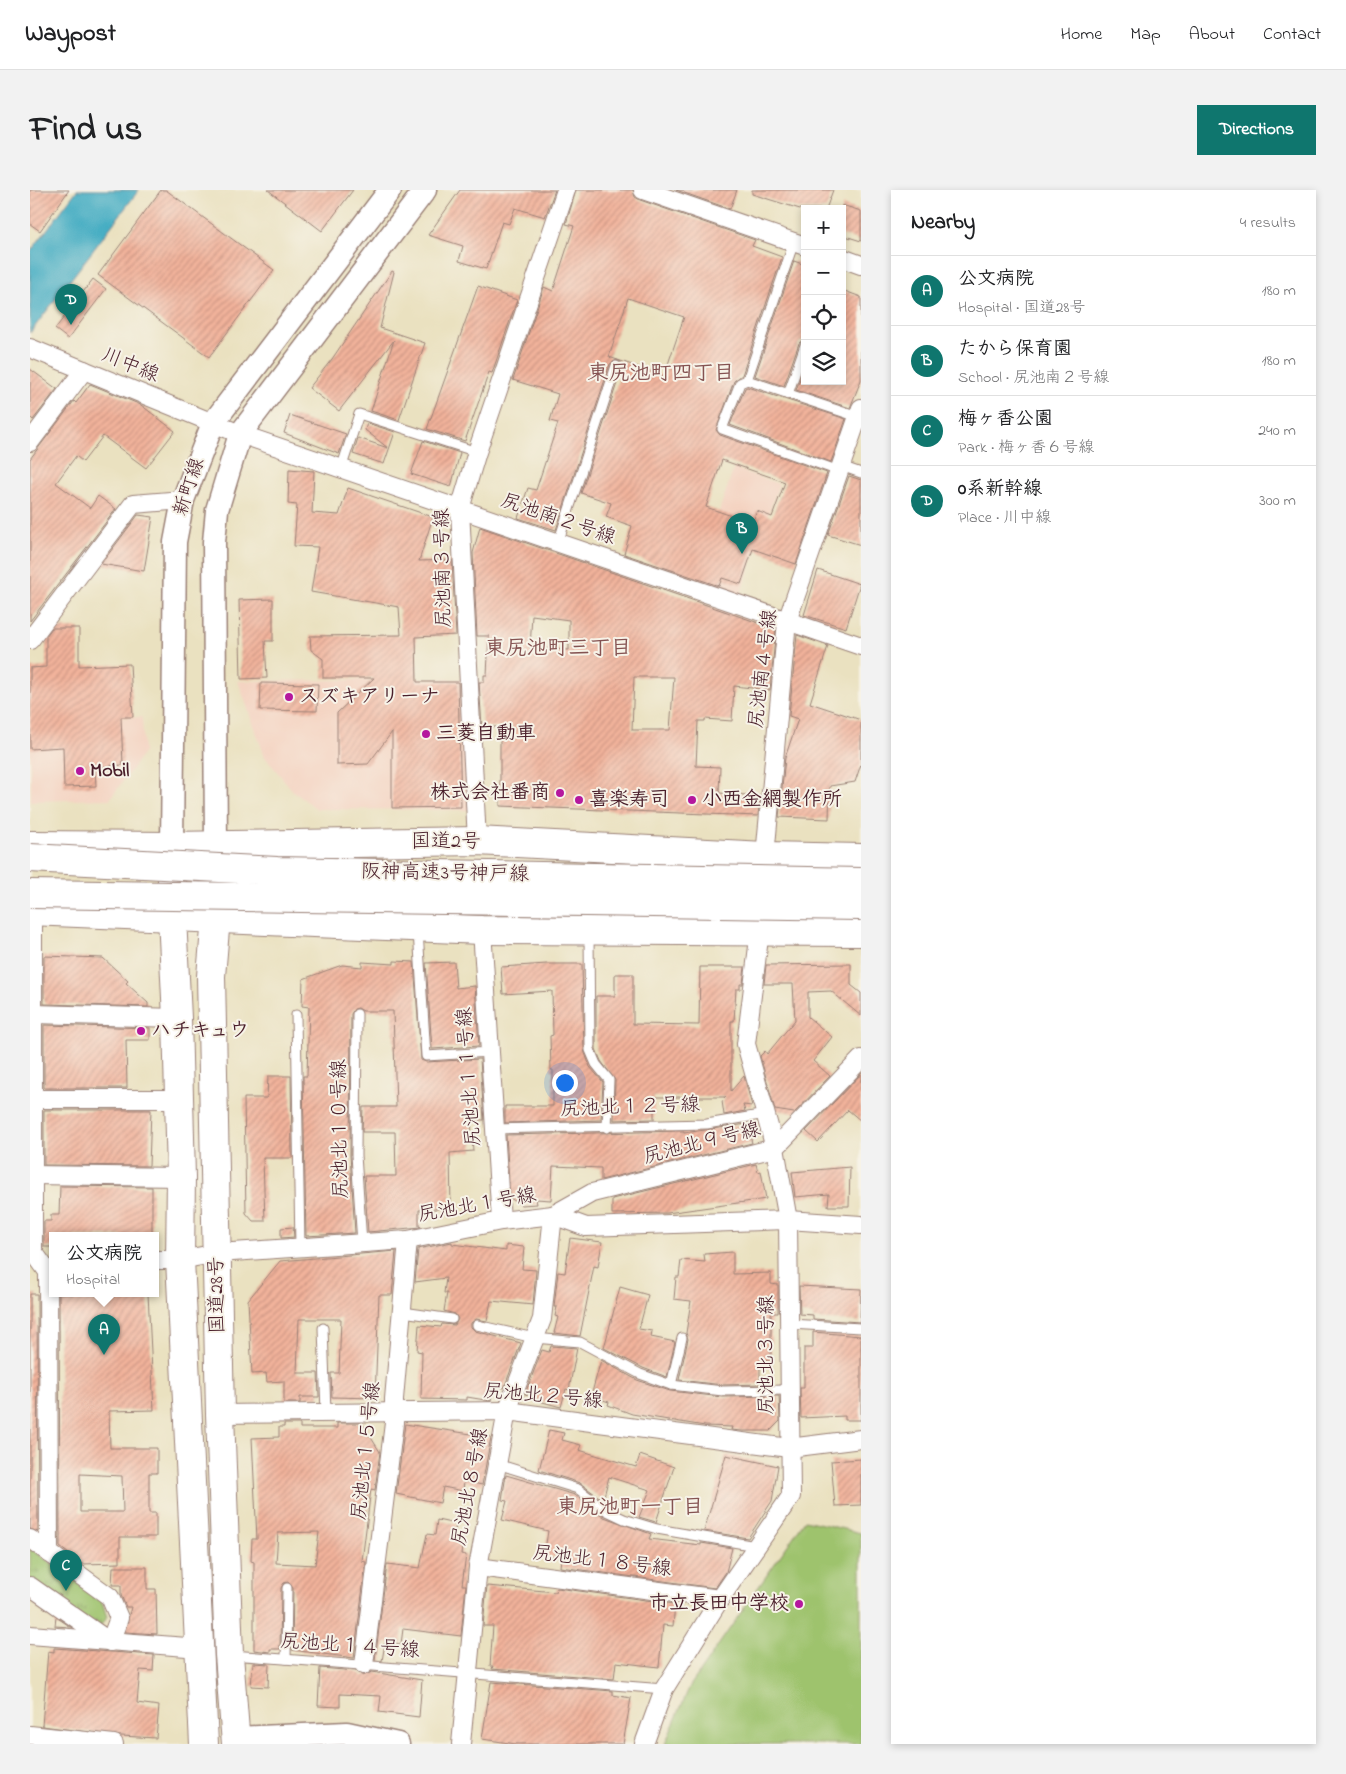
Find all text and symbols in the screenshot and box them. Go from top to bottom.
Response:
text: Waypost [25,17,116,52]
text: Home [1061,22,1102,48]
text: Map [1130,22,1161,48]
text: About [1189,22,1235,48]
text: Contact [1263,22,1321,48]
text: Find us [30,105,142,156]
button: Directions [1197,105,1316,155]
map controls [801,205,846,385]
button: + [801,205,846,250]
text: Nearby [911,208,975,238]
text: 4 results [1240,211,1296,235]
button: − [801,250,846,295]
text: 公文病院 [958,266,1034,293]
text: A [922,279,932,303]
text: 180 m [1262,279,1296,303]
pin: D [55,284,87,325]
button: locate [801,295,846,340]
text: Hospital · 国道28号 [958,296,1085,320]
text: たから保育園 [958,336,1072,363]
button: layers [801,340,846,385]
street label: 川中線 [97,341,163,391]
text: B [922,349,932,373]
text: 180 m [1262,349,1296,373]
district label: 東尻池町四丁目 [588,359,735,389]
text: School · 尻池南２号線 [958,366,1109,390]
text: 梅ヶ香公園 [958,406,1053,433]
text: C [923,419,931,443]
text: 240 m [1258,419,1296,443]
text: Park · 梅ヶ香６号線 [958,436,1094,460]
street label: 新町線 [167,454,213,520]
text: 0系新幹線 [958,476,1042,503]
street label: 尻池南２号線 [497,487,619,553]
text: D [921,489,933,513]
text: 300 m [1259,489,1296,513]
text: Place · 川中線 [958,506,1051,530]
street label: 尻池南３号線 [428,508,460,628]
pin: B [726,513,758,554]
street label: 尻池南４号線 [742,608,786,730]
district label: 東尻池町三丁目 [485,634,632,664]
place label: スズキアリーナ [299,683,440,712]
marker: スズキアリーナ [283,691,295,703]
place label: 三菱自動車 [436,720,536,749]
marker: 三菱自動車 [420,728,432,740]
place label: Mobil [90,757,129,786]
marker: Mobil [74,765,86,777]
place label: 株式会社番商 [430,779,550,808]
place label: 喜楽寿司 [589,786,669,815]
place label: 小西金網製作所 [702,786,842,815]
marker: 株式会社番商 [554,787,566,799]
marker: 喜楽寿司 [573,794,585,806]
marker: 小西金網製作所 [686,794,698,806]
street label: 国道2号 [411,828,481,857]
street label: 阪神高速3号神戸線 [361,858,529,890]
street label: 尻池北１１号線 [451,1006,489,1148]
place label: ハチキュウ [151,1017,249,1046]
marker: ハチキュウ [135,1025,147,1037]
street label: 尻池北１０号線 [325,1059,357,1199]
your location [552,1070,578,1096]
street label: 尻池北１２号線 [560,1091,700,1125]
street label: 尻池北９号線 [640,1115,764,1173]
street label: 尻池北１号線 [415,1181,539,1231]
popup [49,1232,159,1297]
text: 公文病院 [66,1241,142,1268]
street label: 国道28号 [203,1256,233,1334]
text: Hospital [66,1268,120,1292]
street label: 尻池北３号線 [753,1295,782,1415]
pin: A [88,1314,120,1355]
street label: 尻池北２号線 [482,1377,604,1417]
street label: 尻池北１５号線 [345,1380,389,1522]
street label: 尻池北８号線 [445,1425,497,1549]
district label: 東尻池町一丁目 [557,1493,704,1523]
street label: 尻池北１８号線 [531,1539,673,1585]
pin: C [50,1550,82,1591]
place label: 市立長田中学校 [649,1590,789,1619]
marker: 市立長田中学校 [793,1598,805,1610]
street label: 尻池北１４号線 [279,1628,421,1666]

